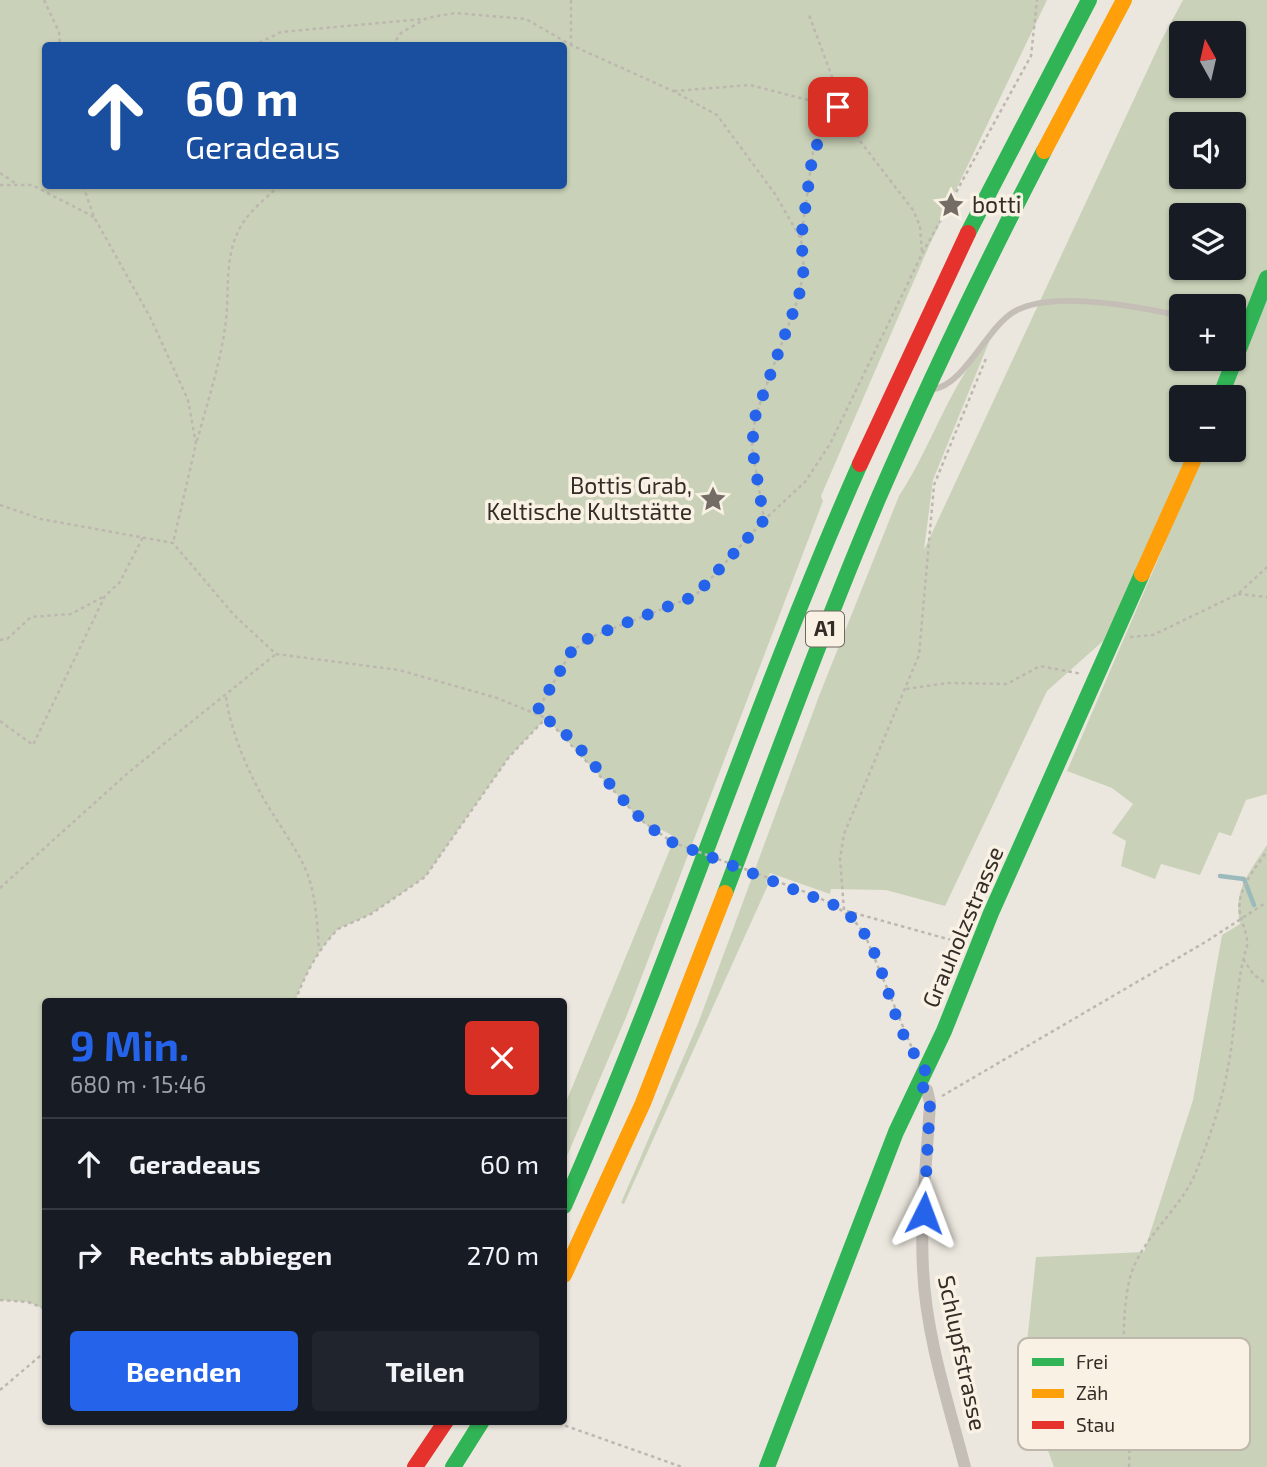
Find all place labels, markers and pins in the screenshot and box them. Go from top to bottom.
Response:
pin [808,77,868,137]
place icon: botti [936,190,966,220]
place label: botti [972,190,1021,218]
place label: Bottis Grab, Keltische Kultstätte [486,471,692,525]
place icon: Bottis Grab, Keltische Kultstätte [698,484,728,514]

